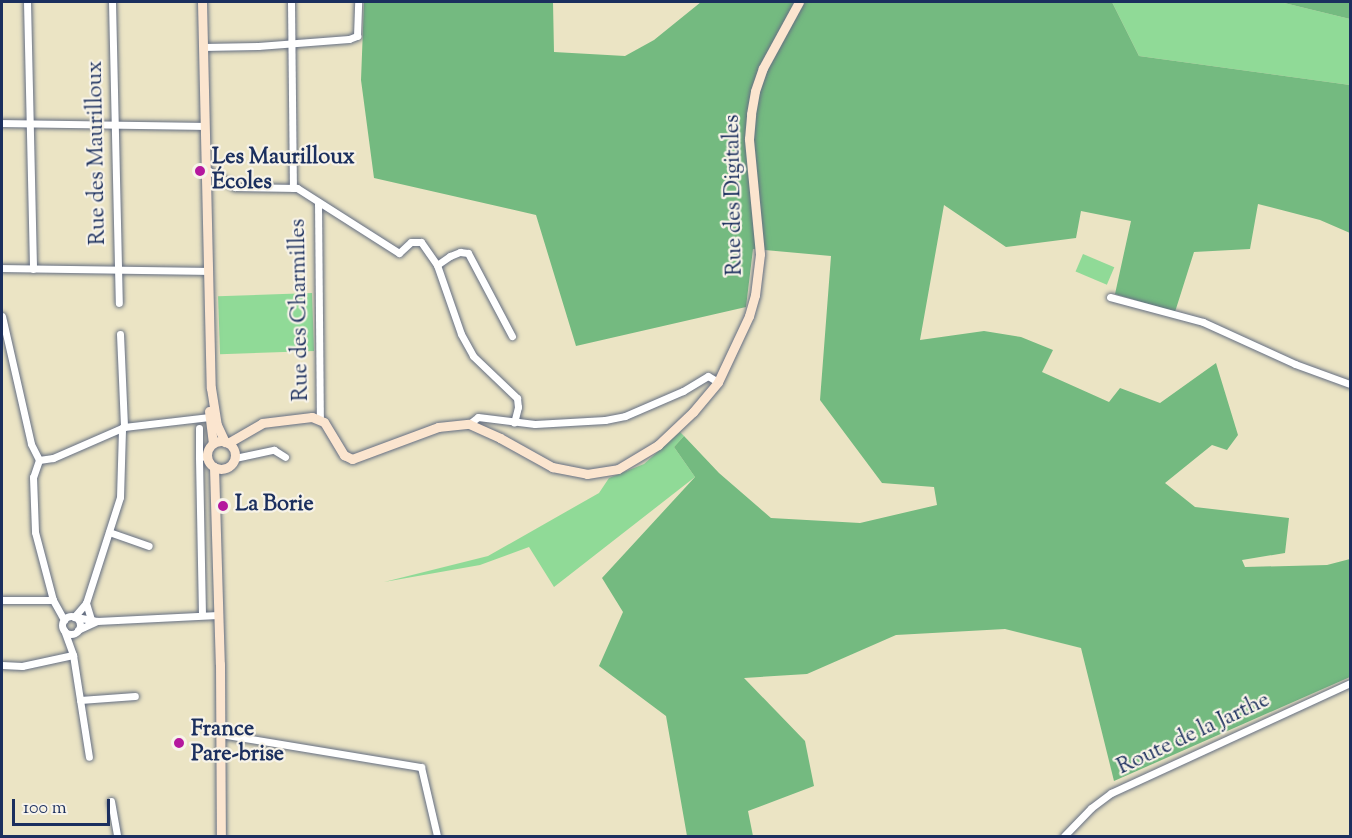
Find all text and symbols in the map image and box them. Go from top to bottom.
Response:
street label: Rue des Maurilloux [83,60,113,246]
street label: Rue des Digitales [720,114,750,276]
place label: Les Maurilloux Écoles [212,145,355,196]
marker: Les Maurilloux Écoles [193,164,207,178]
street label: Rue des Charmilles [286,218,316,402]
place label: La Borie [235,493,314,519]
marker: La Borie [216,499,230,513]
street label: Route de la Jarthe [1113,688,1275,782]
place label: France Pare-brise [191,717,284,768]
marker: France Pare-brise [172,736,186,750]
scale bar [15,787,112,825]
text: 100 m [23,796,67,822]

